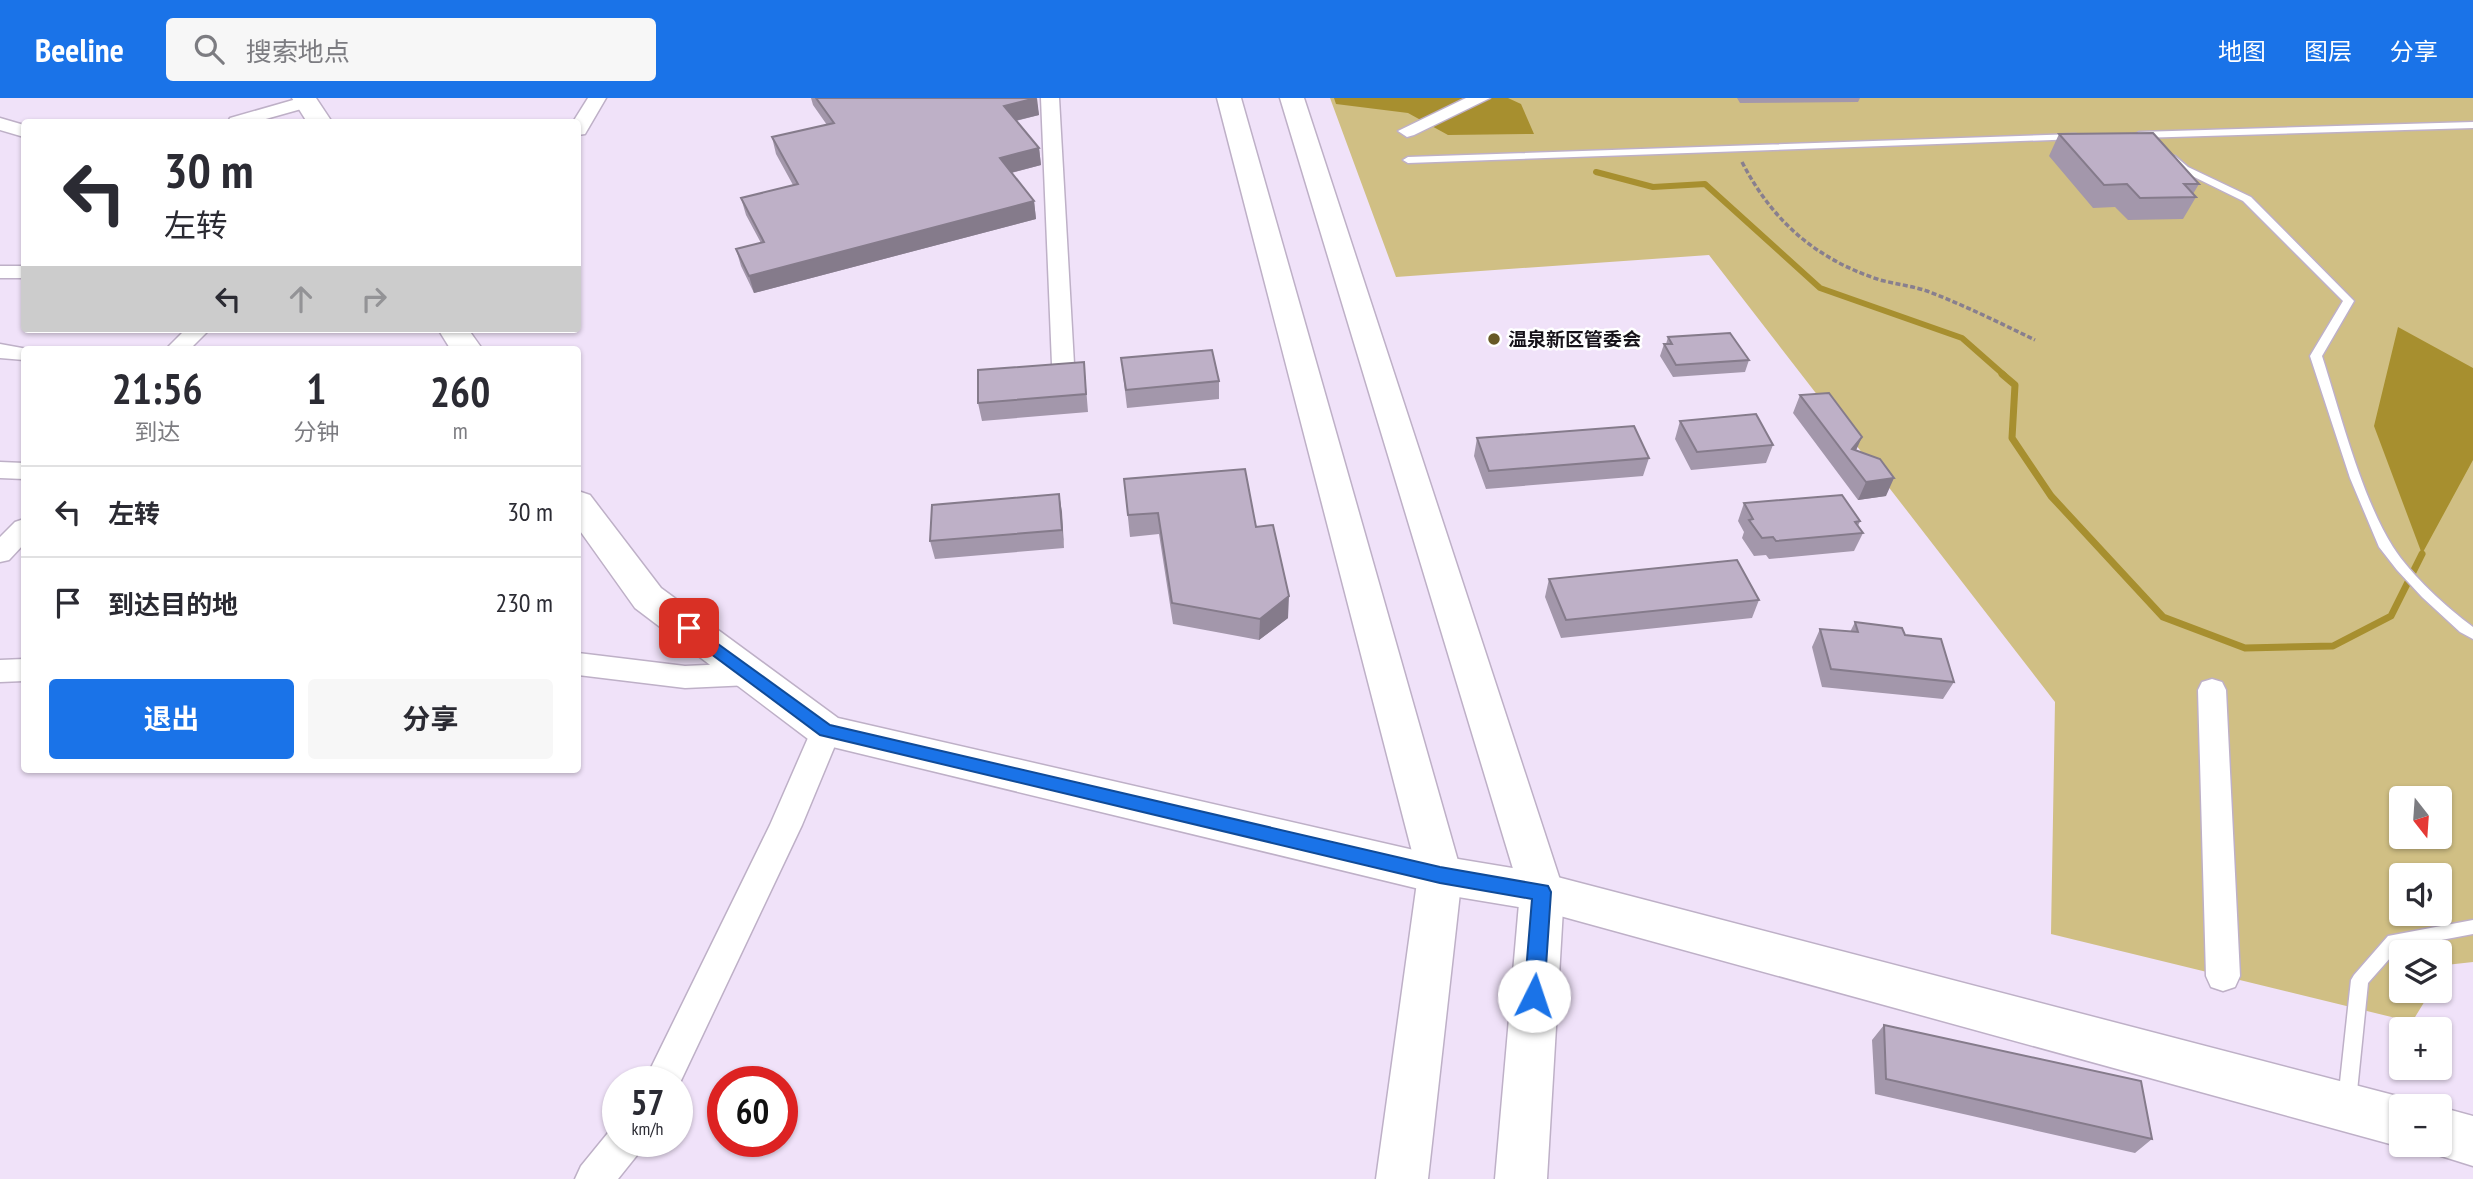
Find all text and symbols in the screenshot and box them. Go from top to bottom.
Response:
search box [166,18,656,81]
text: Beeline [35,28,124,71]
icon: search [190,30,228,68]
text: 搜索地点 [246,35,350,68]
text: 地图 [2218,36,2266,67]
text: 图层 [2304,36,2352,67]
text: 分享 [2390,36,2438,67]
text: 30 m [164,138,253,202]
icon: left [49,147,140,238]
text: 左转 [164,204,228,246]
icon: left [209,280,247,318]
icon: ahead [282,280,320,318]
icon: right [355,280,393,318]
place label: 温泉新区管委会 [1508,327,1641,351]
marker: 温泉新区管委会 [1486,331,1502,347]
text: 21:56 [112,361,203,416]
text: 1 [306,361,326,416]
text: 260 [430,364,490,419]
text: m [453,416,468,445]
text: 到达 [134,417,180,446]
text: 分钟 [293,417,339,446]
icon: left [49,493,87,531]
text: 30 m [507,495,553,528]
text: 左转 [108,497,160,530]
icon: arrive [49,584,87,622]
text: 230 m [495,586,553,619]
text: 到达目的地 [108,588,238,621]
pin [659,598,719,658]
icon: arrive [670,609,708,647]
button: 退出 [49,679,294,759]
button: 分享 [308,679,553,759]
north arrow [2389,786,2452,849]
map controls [2389,786,2452,1157]
button: sound [2389,863,2452,926]
button: layers [2389,940,2452,1003]
position arrow [1497,959,1571,1033]
button: + [2389,1017,2452,1080]
speed limit sign: 60 [707,1066,798,1157]
text: 57 [631,1079,664,1125]
button: − [2389,1094,2452,1157]
text: km/h [632,1117,663,1140]

